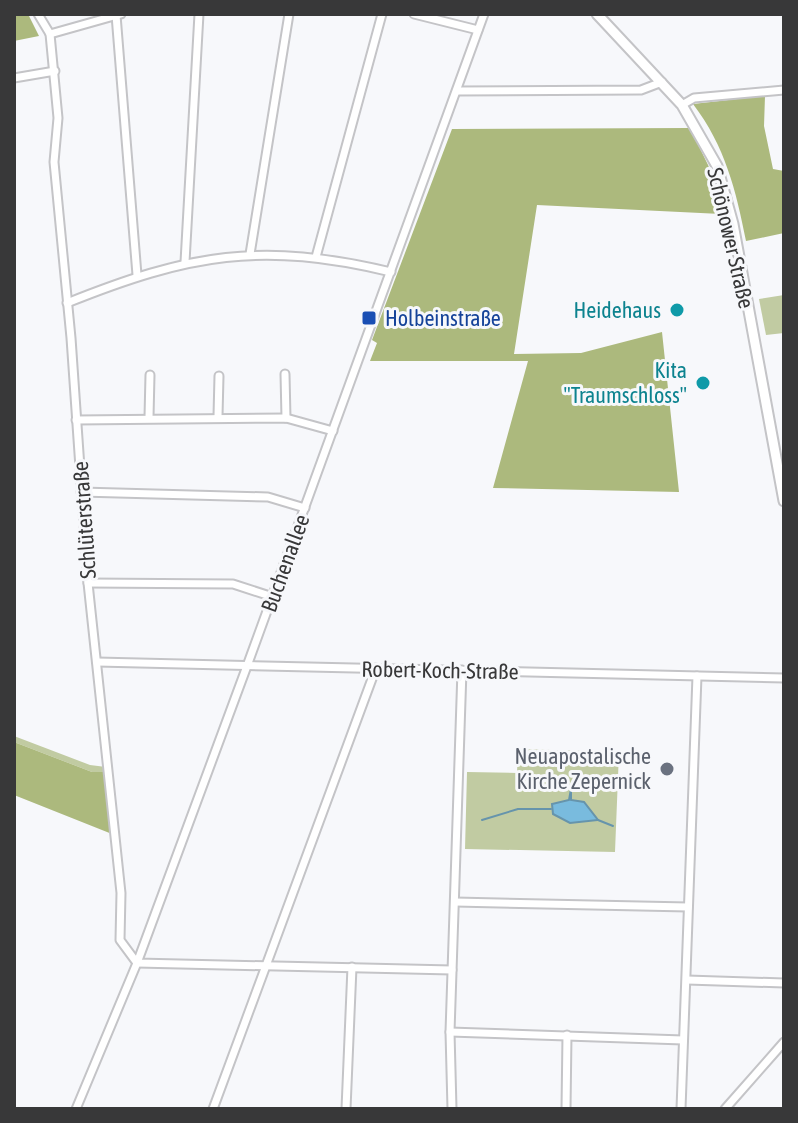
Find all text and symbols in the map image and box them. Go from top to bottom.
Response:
street label: Schönower Straße [702,165,760,311]
place label: Heidehaus [573,297,661,323]
marker: Heidehaus [668,301,686,319]
place label: Holbeinstraße [385,305,501,331]
marker: Holbeinstraße [360,309,378,327]
place label: Kita "Traumschloss" [564,357,687,408]
marker: Kita "Traumschloss" [694,374,712,392]
street label: Schlüterstraße [67,460,101,580]
street label: Buchenallee [255,511,315,615]
street label: Robert-Koch-Straße [361,656,519,684]
place label: Neuapostalische Kirche Zepernick [515,743,651,794]
marker: Neuapostalische Kirche Zepernick [658,760,676,778]

